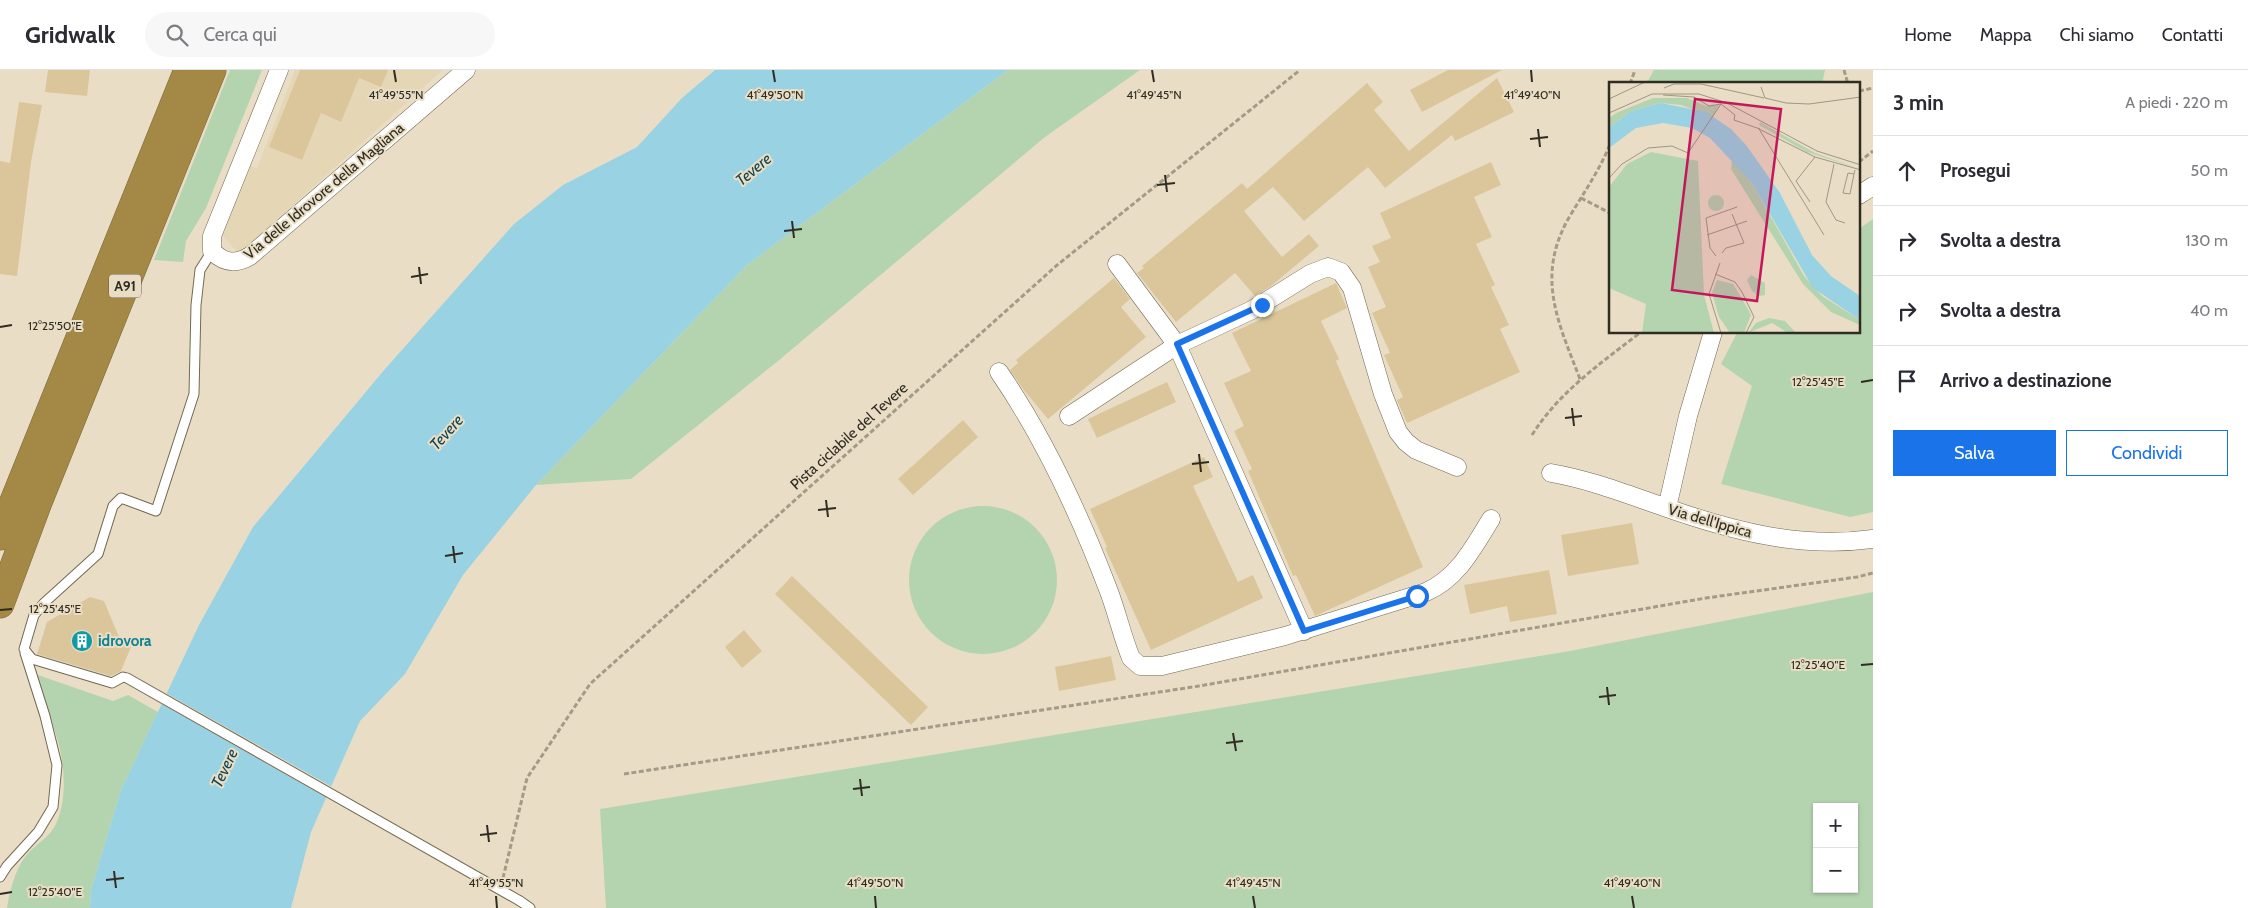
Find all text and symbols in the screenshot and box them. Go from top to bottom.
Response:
search box [145,12,495,57]
text: Gridwalk [25,20,115,49]
icon: search [163,21,191,49]
text: Cerca qui [203,23,277,46]
text: Home [1904,24,1952,46]
text: Mappa [1980,24,2032,46]
text: Chi siamo [2060,24,2134,46]
text: Contatti [2162,24,2223,46]
inset map [1609,82,1860,334]
text: 41°49'55"N [368,87,424,102]
text: 41°49'50"N [746,87,804,102]
text: 41°49'45"N [1126,87,1182,102]
text: 41°49'40"N [1503,87,1561,102]
text: 3 min [1893,90,1944,115]
text: A piedi · 220 m [2125,93,2228,112]
street label: Via delle Idrovore della Magliana [240,118,408,263]
water label: Tevere [732,149,775,190]
icon: ahead [1893,157,1921,185]
text: Prosegui [1940,159,2011,182]
text: 50 m [2191,161,2228,180]
icon: right [1893,227,1921,255]
text: Svolta a destra [1940,229,2061,252]
text: 130 m [2185,231,2228,250]
road number: A91 [109,275,141,298]
route end [1251,294,1274,317]
icon: right [1893,297,1921,325]
text: Svolta a destra [1940,299,2061,322]
text: 40 m [2190,301,2228,320]
text: 12°25'50"E [28,318,82,333]
icon: arrive [1893,367,1921,395]
text: Arrivo a destinazione [1940,369,2111,392]
text: 12°25'45"E [1792,374,1844,389]
street label: Pista ciclabile del Tevere [787,378,912,493]
water label: Tevere [426,411,467,454]
button: Salva [1893,430,2056,476]
button: Condividi [2066,430,2228,476]
street label: Via dell'Ippica [1666,500,1755,542]
route start [1406,585,1429,608]
text: 12°25'45"E [29,601,81,616]
building icon: idrovora [70,629,94,653]
place label: idrovora [98,632,152,650]
text: 12°25'40"E [1791,657,1845,672]
water label: Tevere [207,746,242,791]
map controls [1813,803,1858,893]
button: + [1813,803,1858,848]
button: − [1813,848,1858,893]
text: 41°49'55"N [468,875,524,890]
text: 41°49'50"N [846,875,904,890]
text: 41°49'45"N [1225,875,1281,890]
text: 41°49'40"N [1603,875,1661,890]
text: 12°25'40"E [28,884,82,899]

